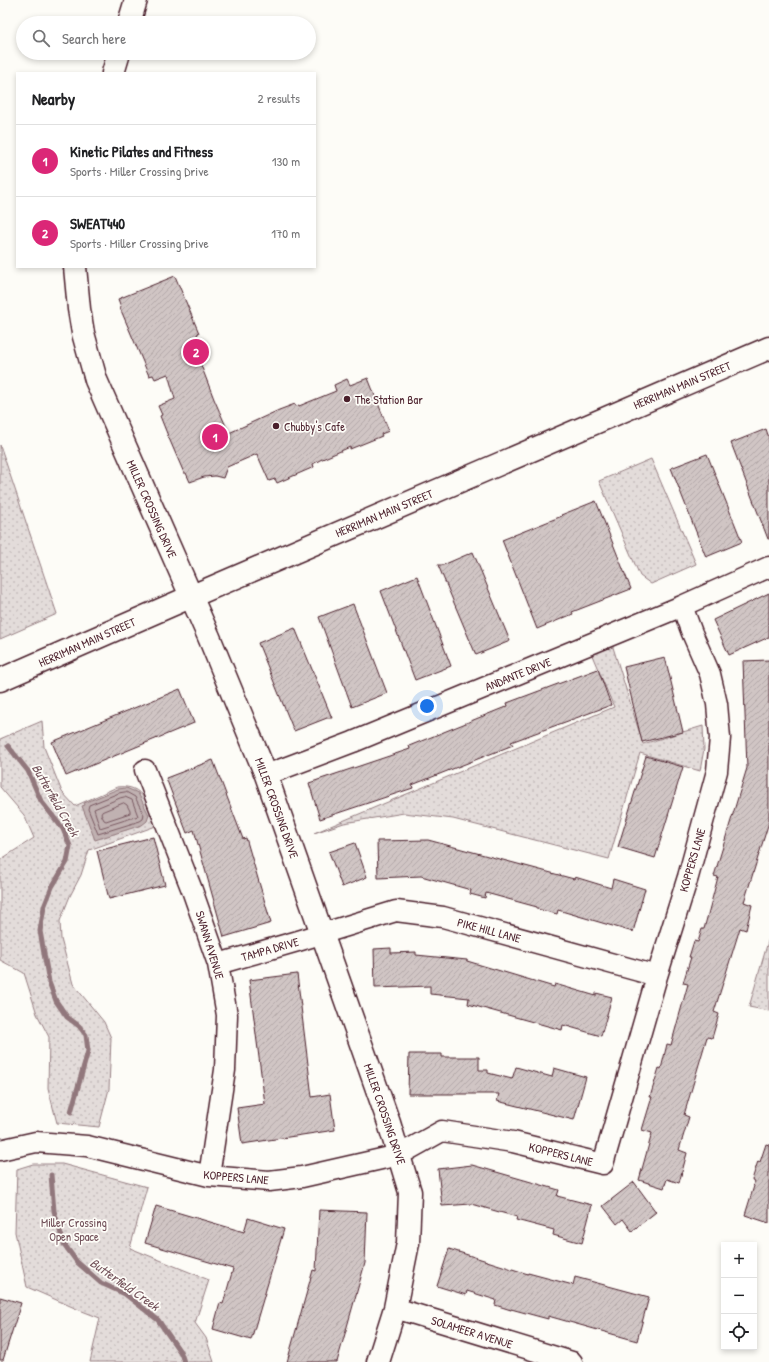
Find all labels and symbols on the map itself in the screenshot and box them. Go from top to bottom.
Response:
pin: 2 [183,337,209,367]
street label: HERRIMAN MAIN STREET [631,357,734,413]
place label: The Station Bar [355,391,423,408]
marker: The Station Bar [342,394,352,404]
place label: Chubby's Cafe [284,418,345,435]
marker: Chubby's Cafe [271,421,281,431]
pin: 1 [202,422,228,452]
street label: MILLER CROSSING DRIVE [123,457,182,561]
street label: HERRIMAN MAIN STREET [333,485,436,541]
street label: HERRIMAN MAIN STREET [36,613,139,671]
street label: ANDANTE DRIVE [482,653,554,695]
your location [417,696,437,716]
street label: MILLER CROSSING DRIVE [251,755,303,861]
water label: Butterfield Creek [28,761,85,841]
street label: KOPPERS LANE [675,826,709,894]
street label: SWANN AVENUE [192,909,229,982]
street label: PIKE HILL LANE [455,913,523,947]
street label: TAMPA DRIVE [239,933,301,965]
street label: MILLER CROSSING DRIVE [360,1061,410,1167]
street label: KOPPERS LANE [527,1138,596,1170]
street label: KOPPERS LANE [203,1166,270,1188]
park label: Miller Crossing Open Space [41,1214,107,1245]
water label: Butterfield Creek [87,1253,165,1315]
street label: SOLAMEER AVENUE [429,1311,516,1353]

